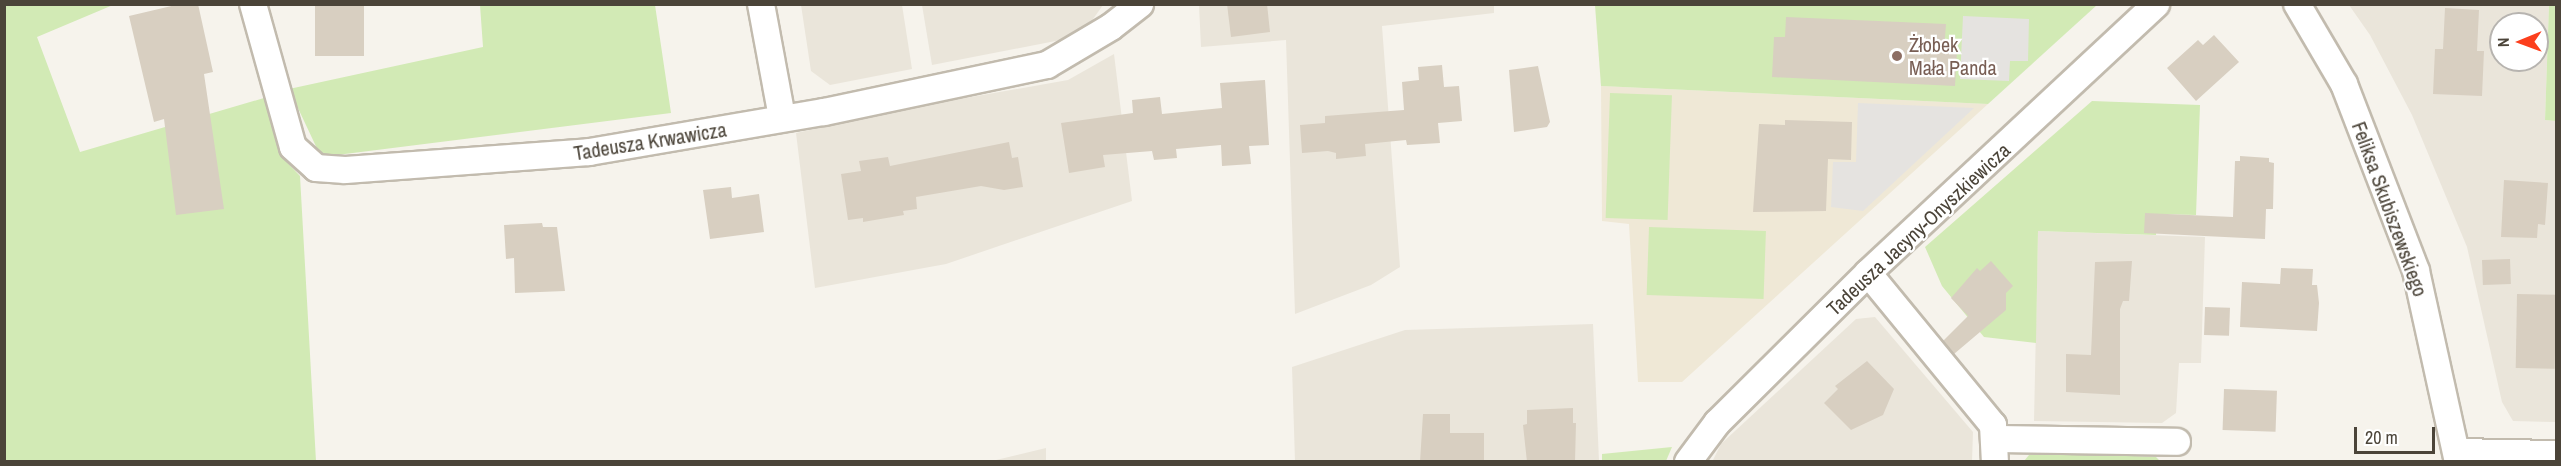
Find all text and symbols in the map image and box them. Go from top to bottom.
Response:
north arrow [2489,12,2549,72]
place label: Żłobek Mała Panda [1909,33,1997,80]
text: N [2492,37,2514,47]
marker: Żłobek Mała Panda [1890,49,1904,63]
street label: Tadeusza Krwawicza [572,117,728,165]
street label: Feliksa Skubiszewskiego [2347,118,2433,300]
street label: Tadeusza Jacyny-Onyszkiewicza [1821,138,2015,320]
scale bar [2357,415,2438,453]
text: 20 m [2365,425,2398,450]

